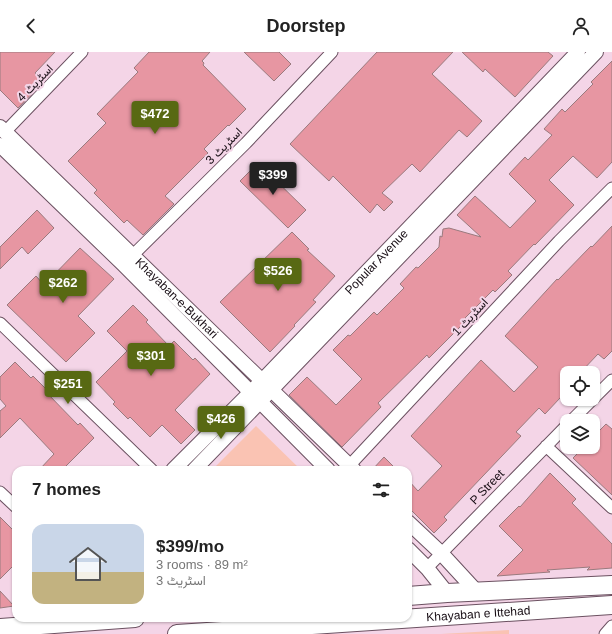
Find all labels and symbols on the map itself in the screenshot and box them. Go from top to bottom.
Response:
street label: اسٹریٹ 4 [14,62,57,105]
pin: $472 [131,101,179,135]
street label: اسٹریٹ 3 [203,125,246,168]
pin: $399 [249,162,297,196]
street label: Popular Avenue [342,226,411,297]
street label: Khayaban-e-Bukhari [132,255,221,341]
pin: $526 [254,258,302,292]
pin: $262 [39,270,87,304]
street label: اسٹریٹ 1 [449,295,491,339]
pin: $301 [127,343,175,377]
pin: $251 [44,371,92,405]
pin: $426 [197,406,245,440]
street label: P Street [467,466,507,507]
street label: Khayaban e Ittehad [426,603,531,624]

